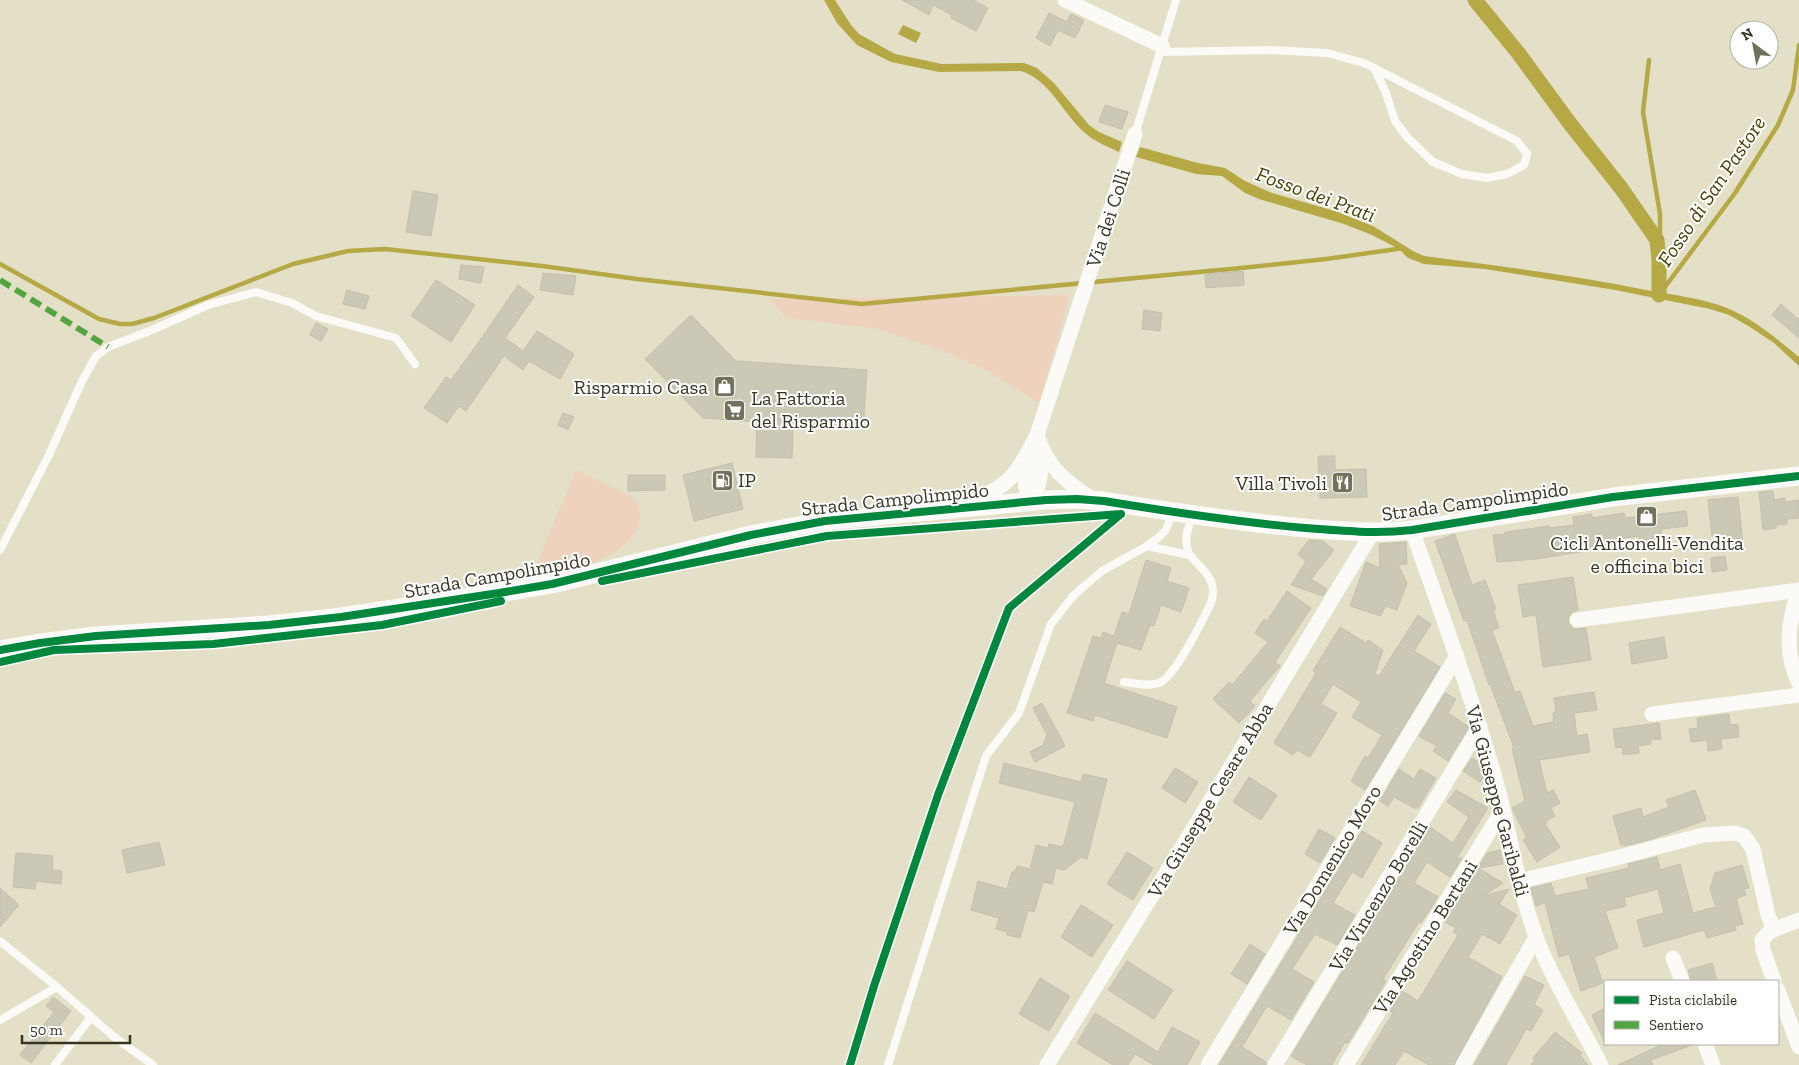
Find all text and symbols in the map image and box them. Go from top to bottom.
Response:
north arrow [1729,20,1779,70]
text: N [1738,24,1757,44]
water label: Fosso di San Pastore [1652,111,1770,271]
water label: Fosso dei Prati [1253,161,1379,227]
street label: Via dei Colli [1080,165,1135,271]
place label: Risparmio Casa [574,375,708,399]
shop icon: Risparmio Casa [712,375,736,399]
place label: La Fattoria del Risparmio [751,386,870,433]
supermarket icon: La Fattoria del Risparmio [723,398,747,422]
fuel station icon: IP [710,468,734,492]
place label: IP [738,468,756,492]
place label: Villa Tivoli [1235,471,1327,495]
restaurant icon: Villa Tivoli [1331,471,1355,495]
street label: Strada Campolimpido [1380,476,1570,526]
street label: Strada Campolimpido [800,477,990,521]
shop icon: Cicli Antonelli-Vendita e officina bici [1635,505,1659,529]
place label: Cicli Antonelli-Vendita e officina bici [1550,531,1744,578]
street label: Strada Campolimpido [402,547,592,603]
street label: Via Giuseppe Cesare Abba [1142,698,1278,903]
street label: Via Giuseppe Garibaldi [1461,702,1535,900]
street label: Via Domenico Moro [1277,781,1386,940]
street label: Via Vincenzo Borelli [1323,816,1433,977]
street label: Via Agostino Bertani [1367,855,1482,1020]
legend [1604,980,1779,1045]
text: Pista ciclabile [1649,991,1737,1009]
scale bar [22,1012,130,1044]
text: Sentiero [1649,1016,1704,1034]
text: 50 m [30,1021,63,1039]

